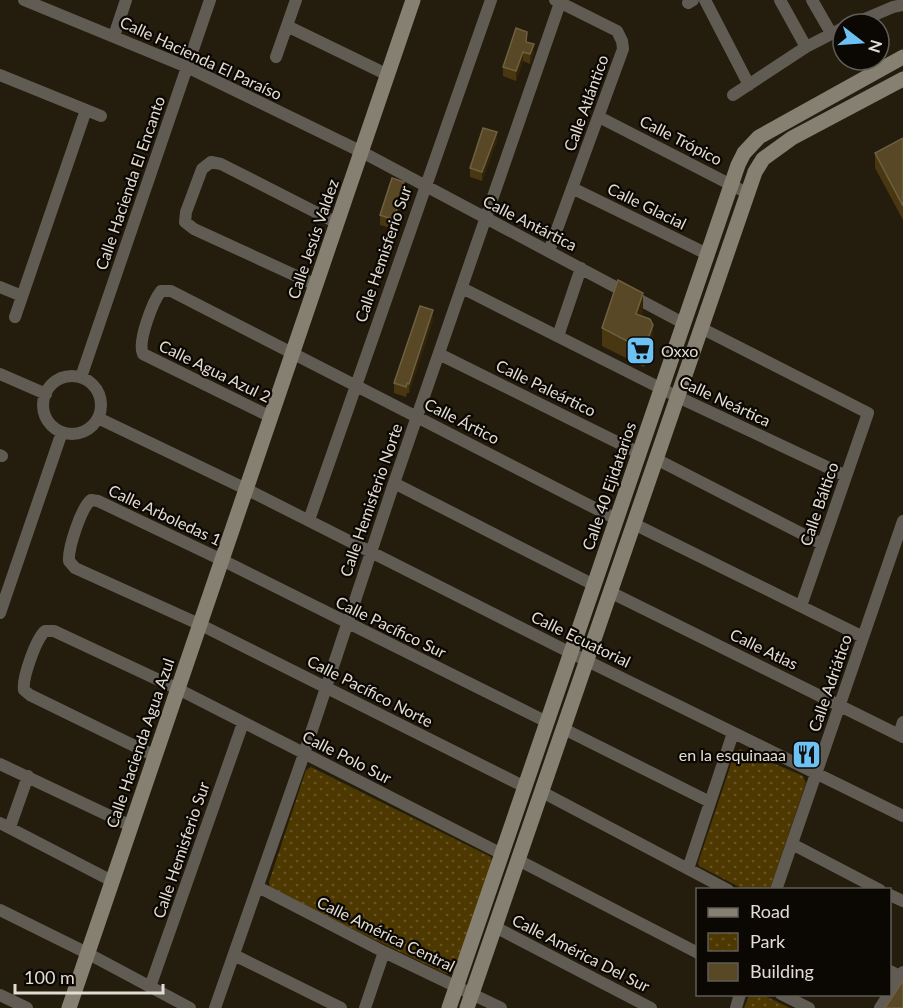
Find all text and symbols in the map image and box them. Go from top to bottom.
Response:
street label: Calle Hacienda El Paraíso [117,12,285,103]
north arrow [831,12,891,72]
text: N [865,38,887,55]
street label: Calle Atlántico [559,52,612,154]
street label: Calle Hacienda El Encanto [91,93,168,272]
street label: Calle Trópico [637,111,726,168]
street label: Calle Jesús Valdez [283,176,342,301]
street label: Calle Glacial [605,178,690,233]
street label: Calle Hemisferio Sur [350,183,415,325]
street label: Calle Antártica [480,191,580,254]
street label: Calle Agua Azul 2 [156,335,274,406]
supermarket icon: Oxxo [624,335,656,367]
place label: Oxxo [661,341,698,360]
street label: Calle Paleártico [493,355,599,420]
street label: Calle Neártica [677,371,774,430]
street label: Calle Ártico [422,394,503,447]
street label: Calle 40 Ejidatarios [578,419,639,552]
street label: Calle Hemisferio Norte [335,421,406,579]
street label: Calle Báltico [795,460,842,548]
street label: Calle Arboledas 1 [106,480,225,549]
street label: Calle Pacífico Sur [333,592,450,662]
street label: Calle Ecuatorial [528,606,634,671]
street label: Calle Atlas [727,624,801,673]
street label: Calle Adriático [804,632,855,734]
street label: Calle Pacífico Norte [304,651,436,730]
street label: Calle Hacienda Agua Azul [102,655,178,830]
street label: Calle Polo Sur [300,726,395,787]
restaurant icon: en la esquinaaa [791,739,823,771]
place label: en la esquinaaa [679,745,786,764]
street label: Calle Hemisferio Sur [148,779,213,921]
legend [696,888,891,996]
street label: Calle América Central [314,892,458,975]
text: Road [750,900,790,922]
street label: Calle América Del Sur [509,910,653,996]
text: Park [750,930,786,952]
scale bar [15,957,164,995]
text: Building [750,960,814,982]
text: 100 m [24,966,75,988]

